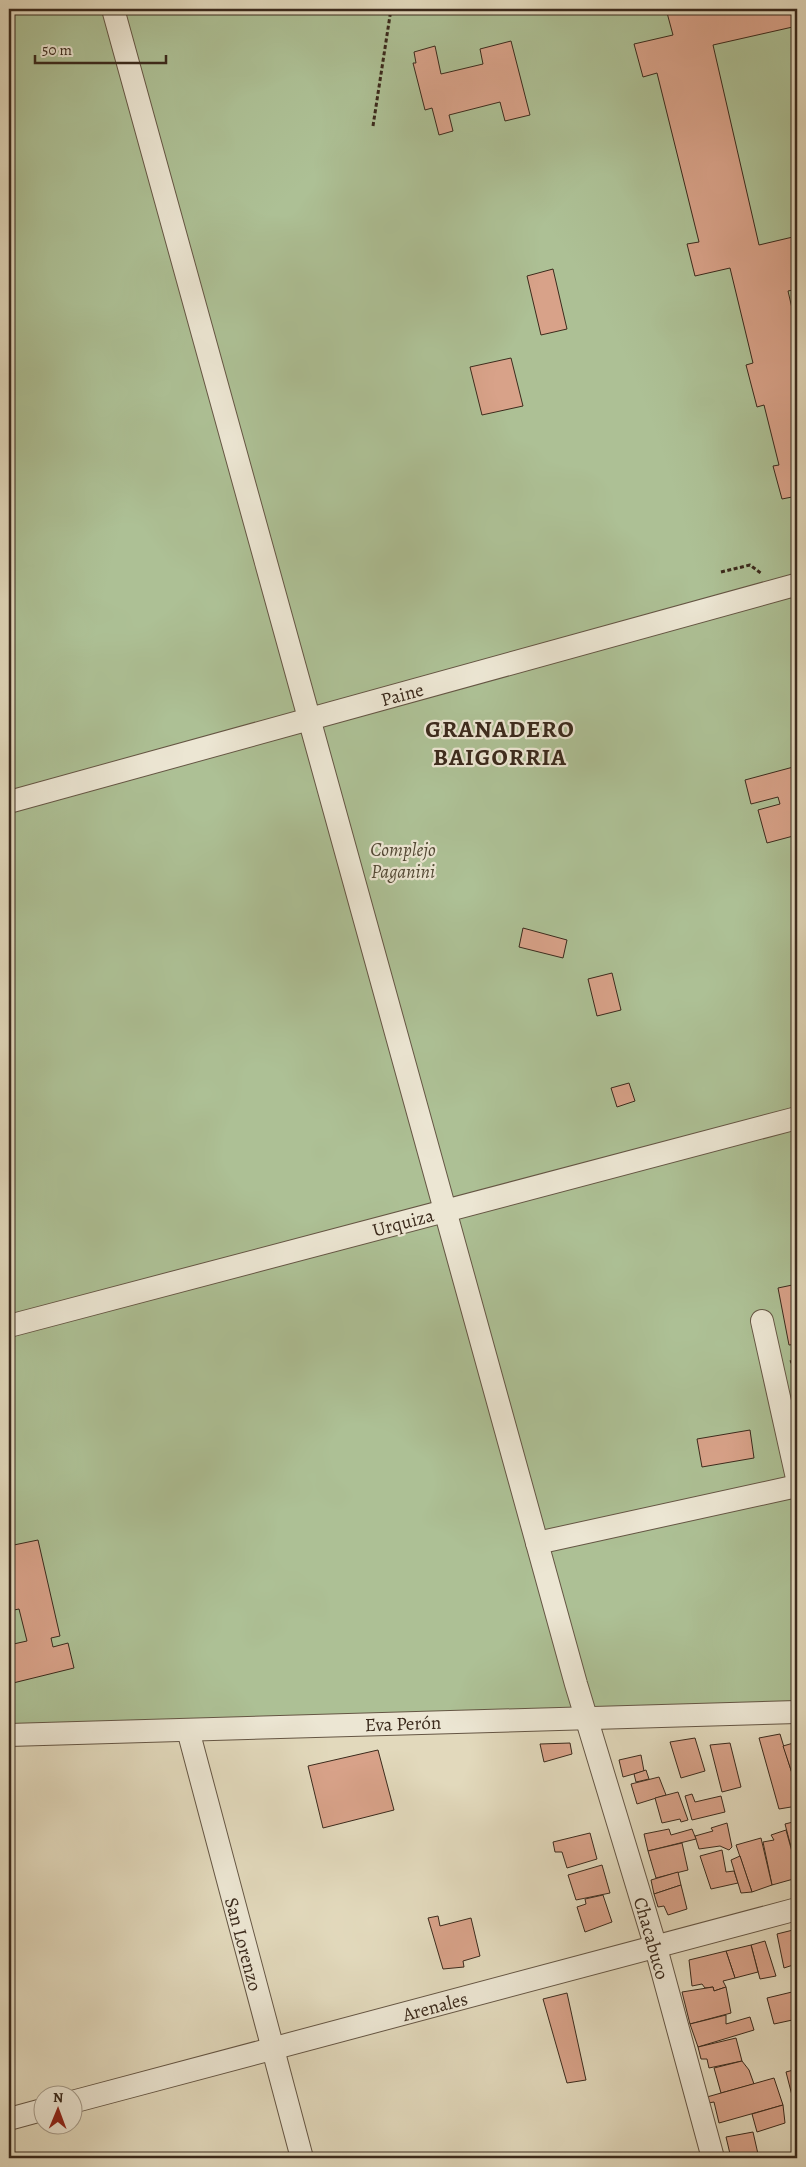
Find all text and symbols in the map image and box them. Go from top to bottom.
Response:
scale bar [35,32,166,64]
text: 50 m [42,40,72,60]
street label: Paine [378,677,427,713]
district label: GRANADERO BAIGORRIA [425,713,575,773]
park label: Complejo Paganini [370,837,436,885]
street label: Urquiza [370,1202,437,1244]
street label: Eva Perón [364,1710,442,1738]
street label: Chacabuco [627,1894,675,1983]
street label: San Lorenzo [218,1895,268,1994]
street label: Arenales [399,1986,471,2028]
north arrow [32,2084,82,2134]
text: N [53,2088,63,2107]

